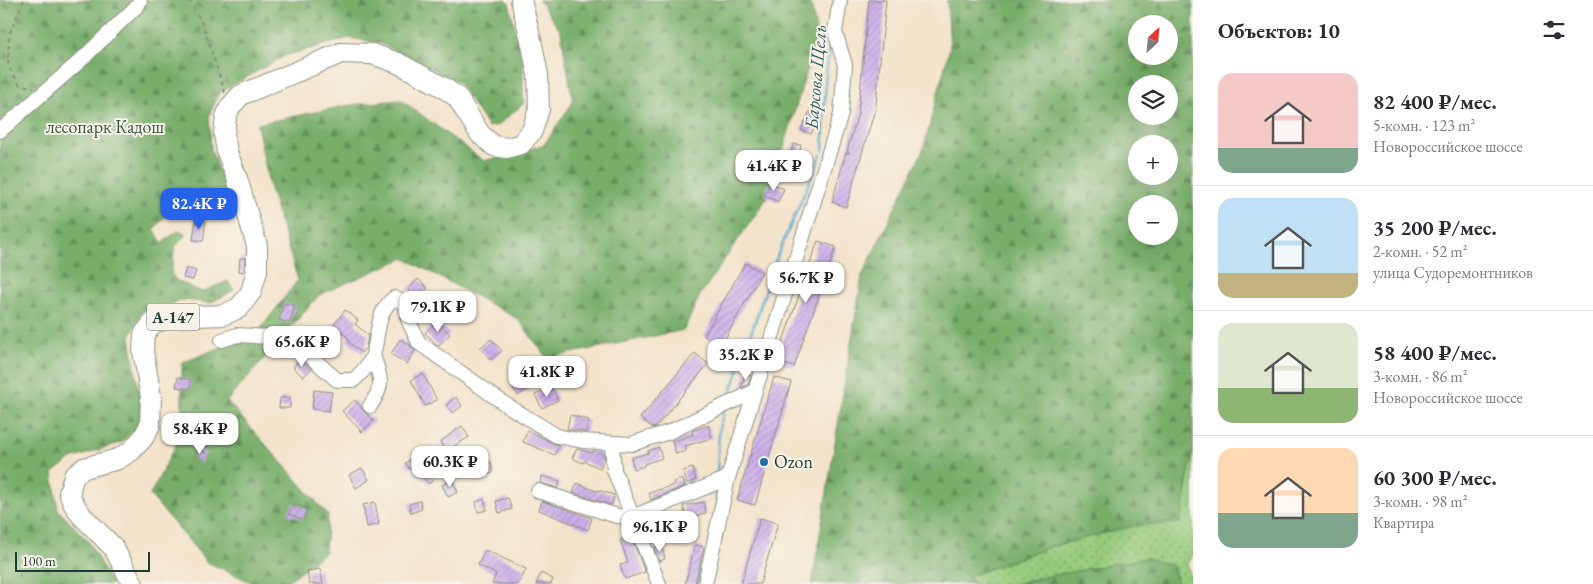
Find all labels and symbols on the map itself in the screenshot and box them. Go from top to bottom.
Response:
north arrow [1128,15,1178,65]
water label: Барсова Щель [798,23,833,131]
park label: лесопарк Кадош [46,115,164,138]
pin: 41.4K ₽ [728,150,820,192]
pin: 82.4K ₽ [153,188,245,230]
pin: 56.7K ₽ [760,262,852,304]
pin: 79.1K ₽ [392,290,484,333]
road number: А-147 [147,304,199,330]
pin: 65.6K ₽ [256,326,348,368]
pin: 35.2K ₽ [700,338,792,381]
pin: 41.8K ₽ [501,356,593,398]
pin: 58.4K ₽ [154,412,246,455]
pin: 60.3K ₽ [404,446,496,488]
place label: Ozon [774,450,813,473]
marker: Ozon [758,456,770,468]
pin: 96.1K ₽ [614,510,706,553]
scale bar [15,549,150,572]

